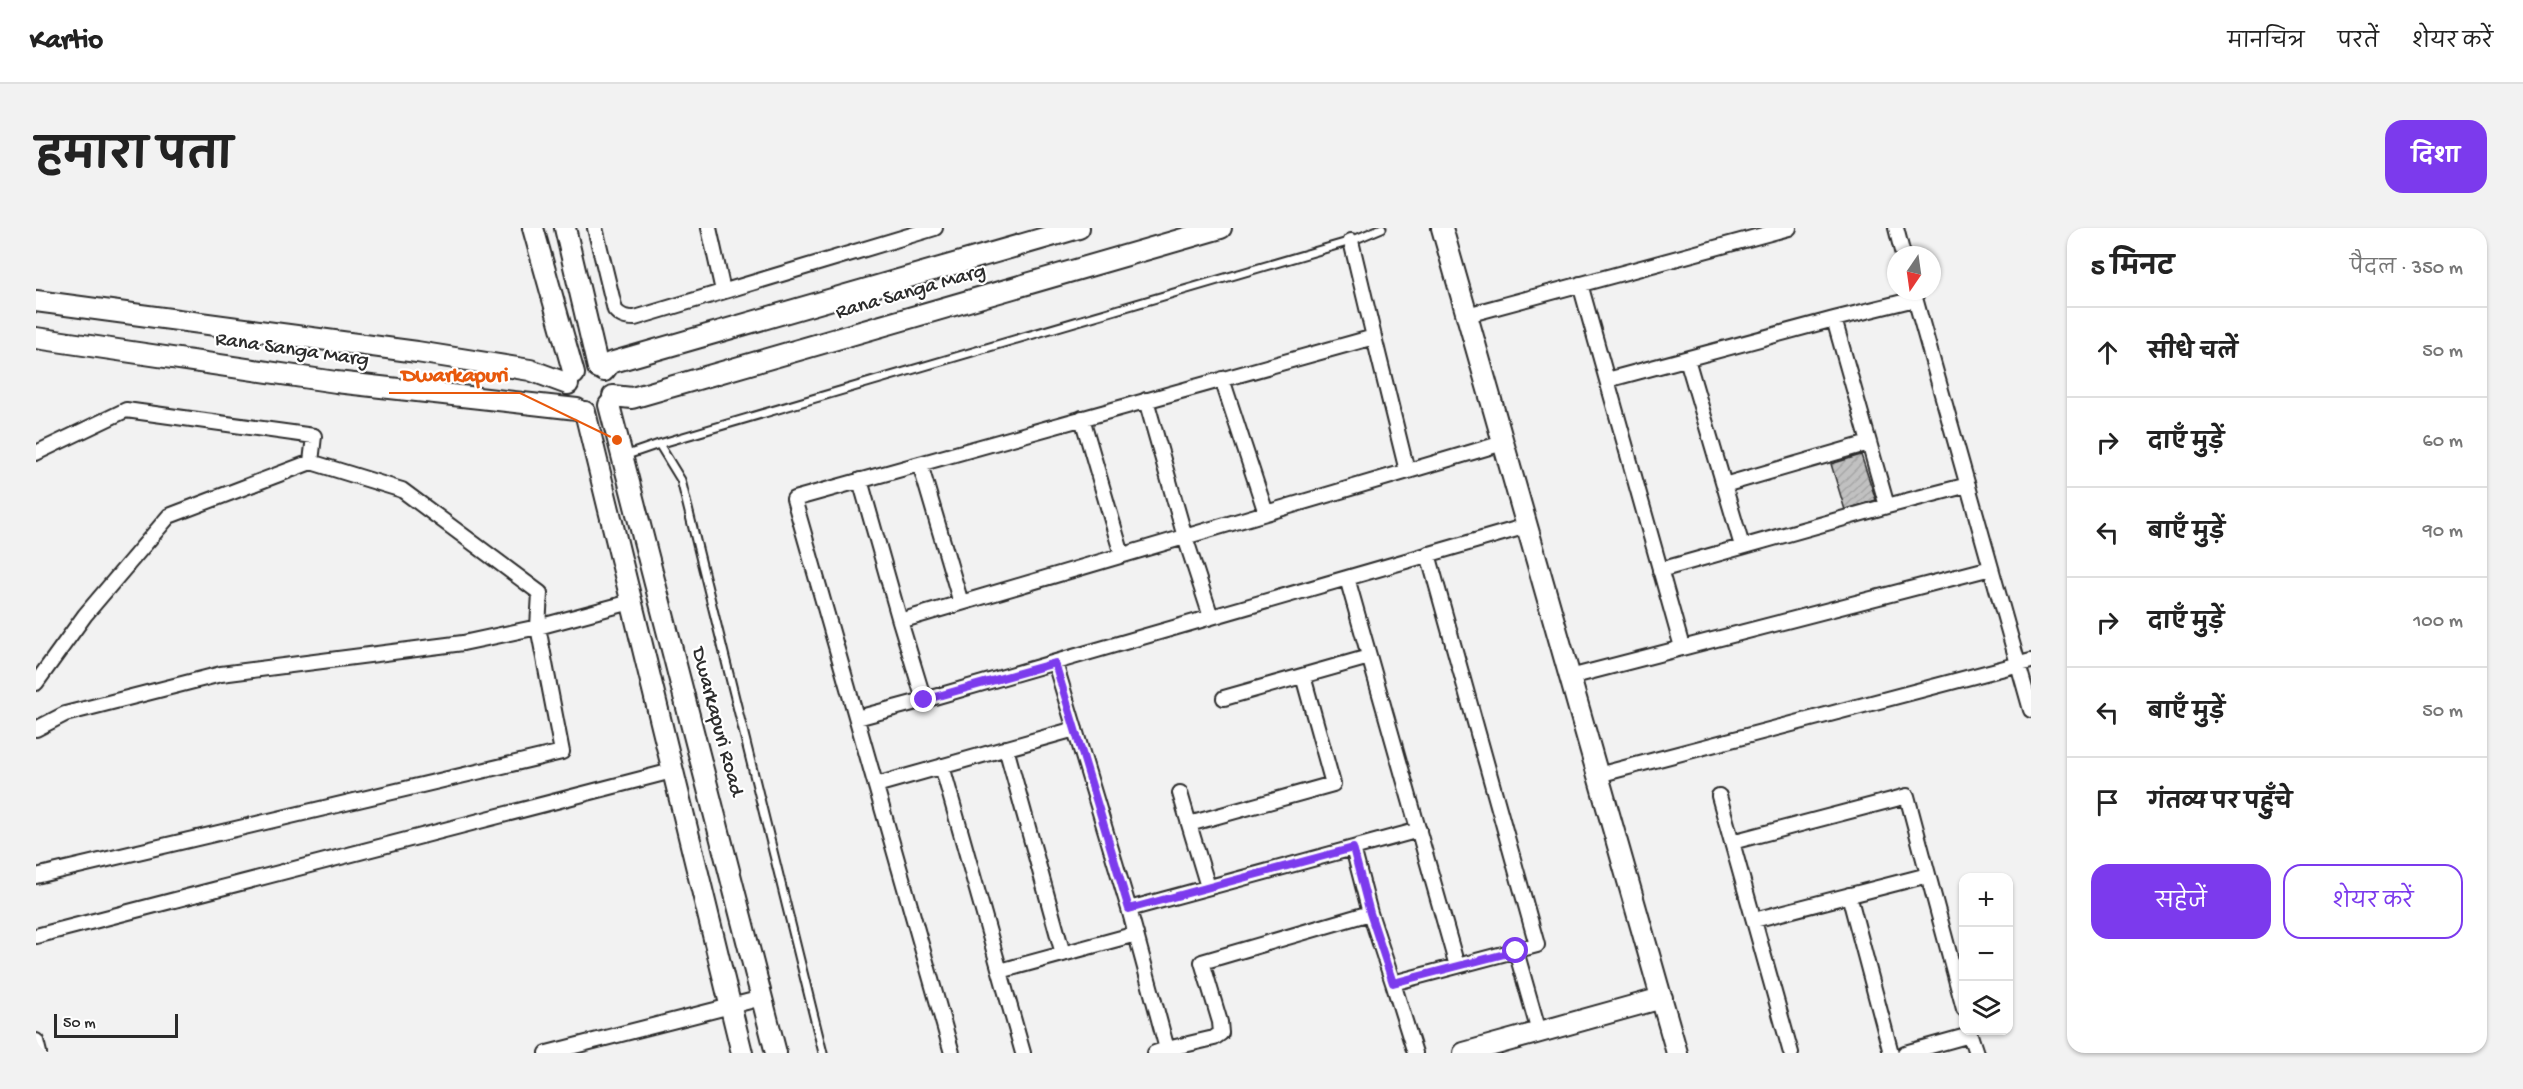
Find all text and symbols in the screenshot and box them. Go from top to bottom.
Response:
text: Kartio [30,25,103,58]
text: मानचित्र [2227,31,2304,56]
text: परतें [2337,31,2379,56]
text: शेयर करें [2412,31,2493,56]
button: दिशा [2385,120,2487,193]
text: हमारा पता [36,135,233,184]
north arrow [1887,246,1941,300]
text: 5 मिनट [2091,254,2174,285]
text: पैदल · 350 m [2350,258,2463,281]
street label: Rana Sanga Marg [833,260,989,326]
street label: Rana Sanga Marg [214,328,370,374]
icon: ahead [2091,336,2124,369]
text: सीधे चलें [2148,341,2238,367]
text: 50 m [2422,341,2463,364]
callout: Dwarkapuri [389,353,520,393]
text: Dwarkapuri [399,364,509,390]
icon: right [2091,426,2124,459]
text: दाएँ मुड़ें [2148,431,2224,457]
text: 60 m [2423,431,2463,454]
icon: left [2091,516,2124,549]
text: बाएँ मुड़ें [2148,521,2225,547]
text: 90 m [2423,521,2463,544]
icon: right [2091,606,2124,639]
text: दाएँ मुड़ें [2148,611,2224,637]
text: 100 m [2413,611,2463,634]
street label: Dwarkapuri Road [684,643,748,801]
route end [910,686,936,712]
icon: left [2091,696,2124,729]
text: बाएँ मुड़ें [2148,701,2225,727]
text: 50 m [2422,701,2463,724]
icon: arrive [2091,786,2124,819]
text: गंतव्य पर पहुँचे [2148,791,2292,817]
button: सहेजें [2091,864,2271,939]
button: शेयर करें [2283,864,2463,939]
map controls [1959,873,2013,1035]
button: + [1959,873,2013,927]
button: − [1959,927,2013,981]
route start [1502,937,1528,963]
button: layers [1959,981,2013,1035]
scale bar [54,1011,178,1038]
text: 50 m [63,1015,96,1034]

